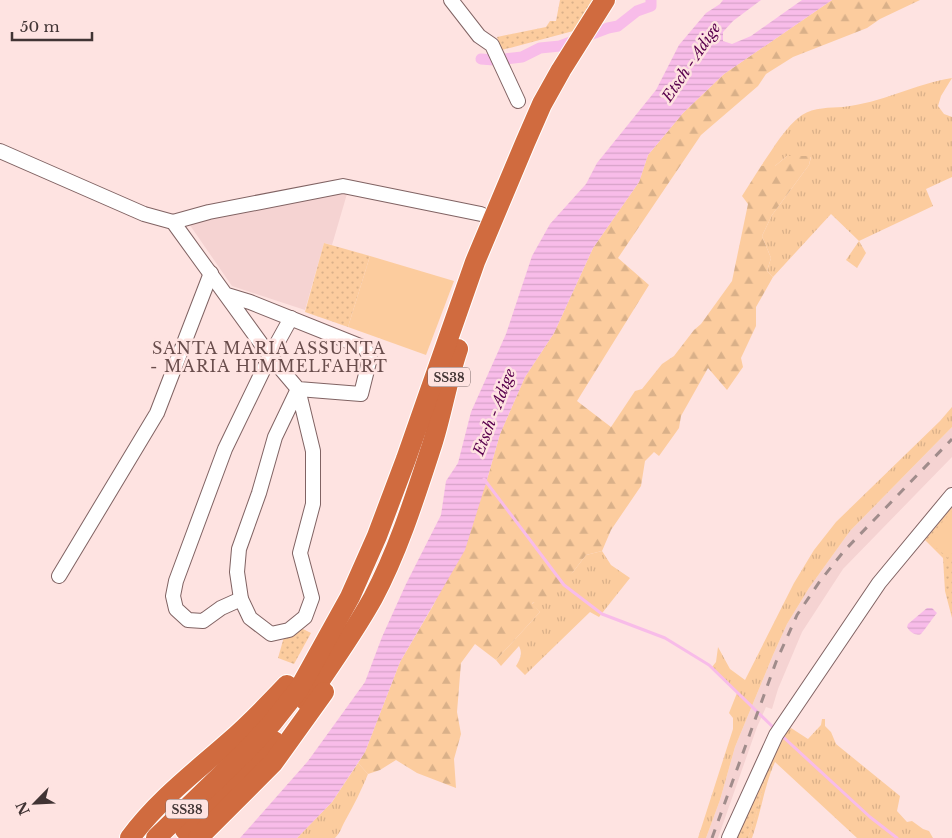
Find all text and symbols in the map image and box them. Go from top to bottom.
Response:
scale bar [12,10,92,42]
text: 50 m [20,17,60,36]
water label: Etsch - Adige [657,19,724,106]
district label: SANTA MARIA ASSUNTA - MARIA HIMMELFAHRT [150,338,388,376]
water label: Etsch - Adige [468,366,519,459]
road number: SS38 [428,368,470,387]
north arrow [10,778,60,828]
text: N [12,799,34,818]
road number: SS38 [166,800,208,819]

